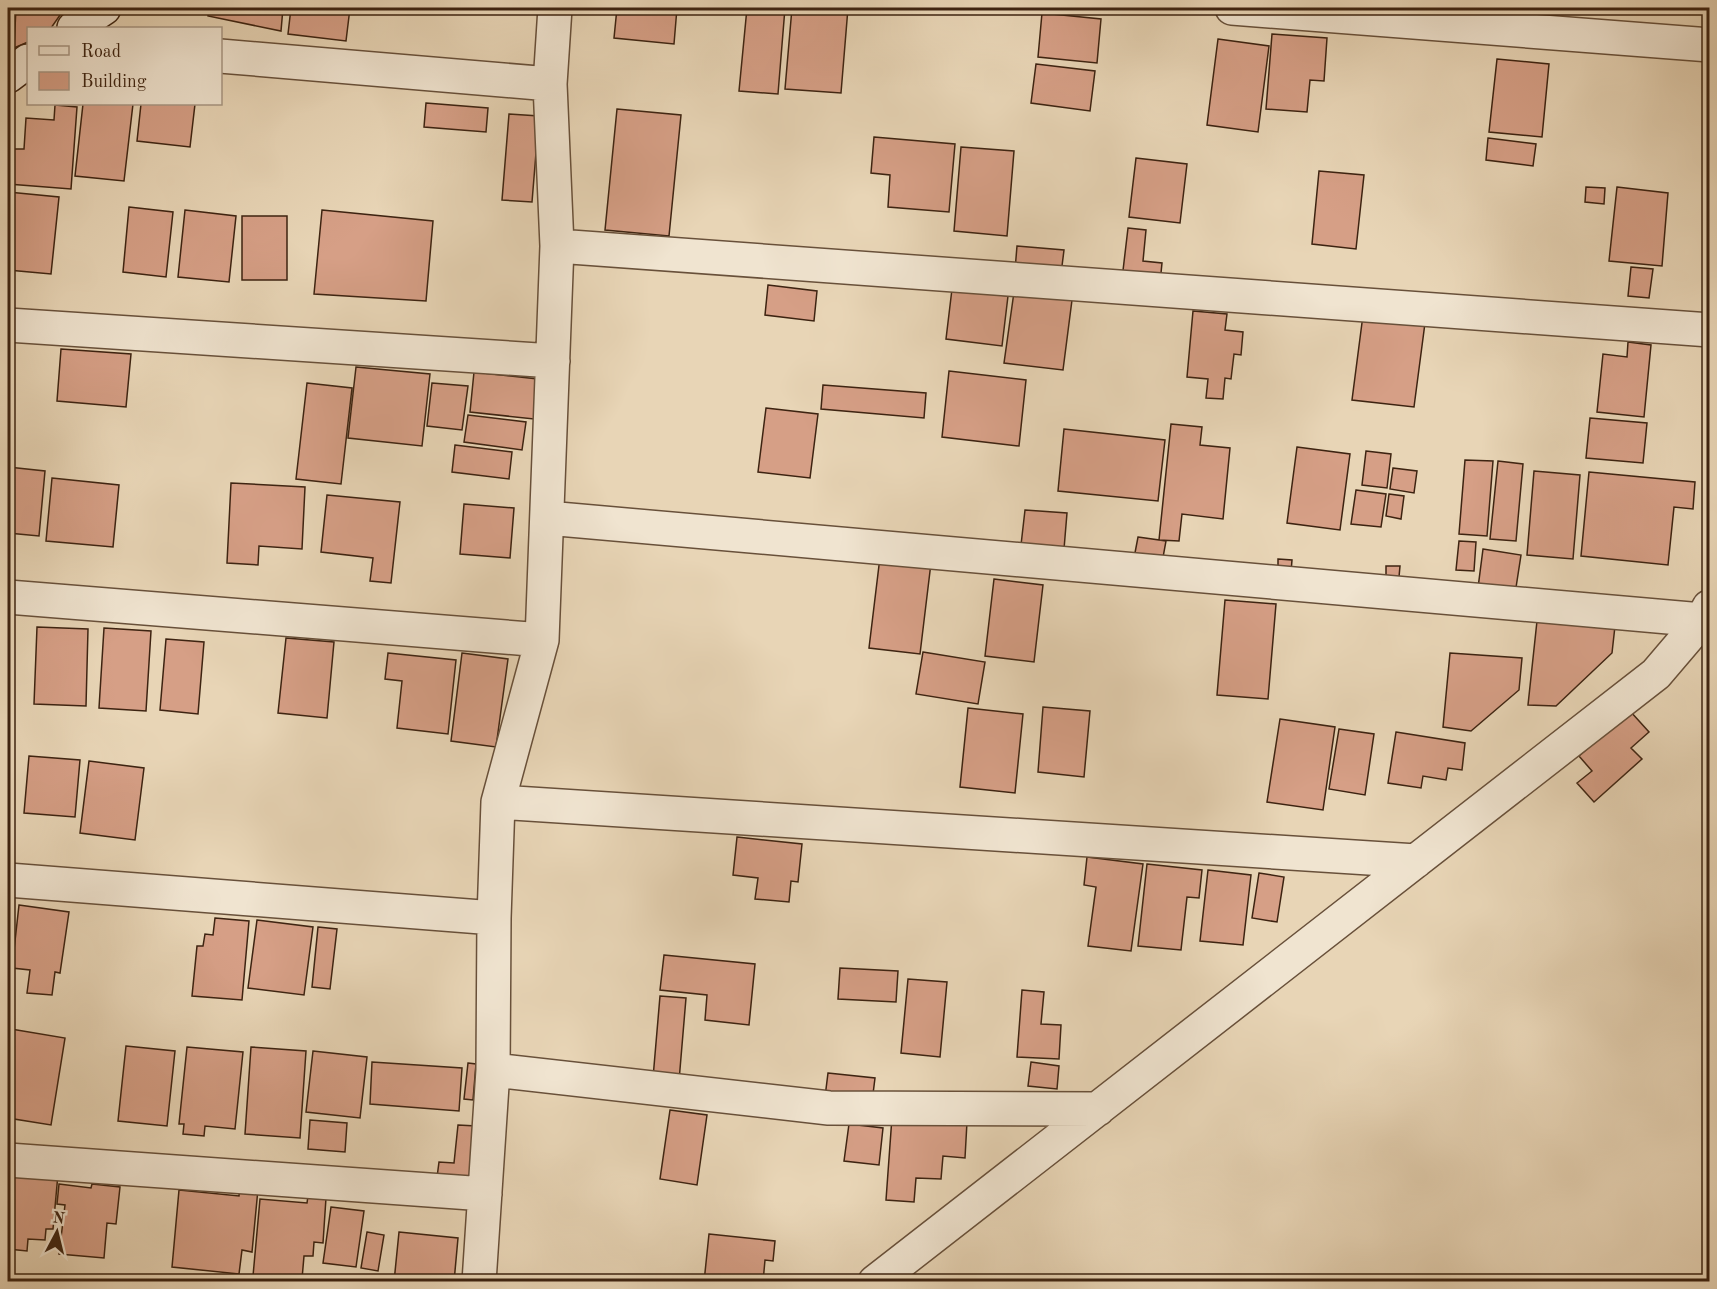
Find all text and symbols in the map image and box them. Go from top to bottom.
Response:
legend [27,27,222,105]
text: Road [81,43,121,61]
text: Building [81,73,147,91]
north arrow [27,1202,87,1262]
text: N [52,1210,66,1228]

